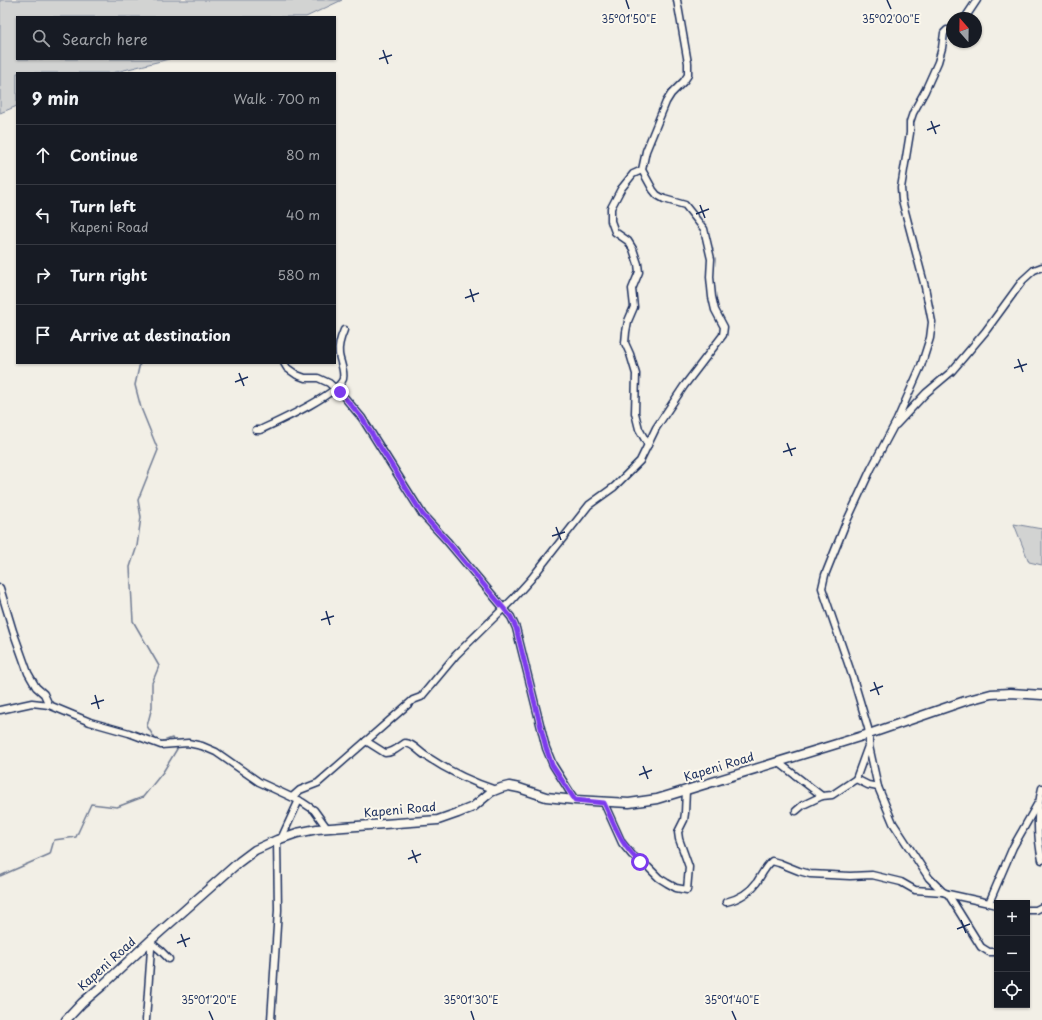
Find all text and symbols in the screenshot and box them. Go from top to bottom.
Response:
text: 35°01'50"E [602,11,656,26]
text: 35°02'00"E [862,11,920,26]
north arrow [946,12,982,48]
search box [16,16,336,60]
icon: search [30,27,52,49]
text: Search here [62,27,148,50]
text: 9 min [32,85,79,111]
text: Walk · 700 m [233,89,320,108]
text: Continue [70,143,138,166]
icon: ahead [32,144,54,166]
text: 80 m [286,145,320,164]
text: Turn left [70,194,136,217]
icon: left [32,204,54,226]
text: 40 m [286,205,320,224]
text: Kapeni Road [70,217,148,236]
text: Turn right [70,263,147,286]
icon: right [32,264,54,286]
text: 580 m [278,265,320,284]
text: Arrive at destination [70,323,231,346]
icon: arrive [32,324,54,346]
route end [331,383,349,401]
street label: Kapeni Road [681,747,756,785]
street label: Kapeni Road [363,797,437,821]
route start [631,853,649,871]
map controls [994,900,1030,1008]
button: + [994,900,1030,936]
street label: Kapeni Road [73,932,139,994]
button: − [994,936,1030,972]
button: locate [994,972,1030,1008]
text: 35°01'20"E [181,992,237,1007]
text: 35°01'30"E [443,992,499,1007]
text: 35°01'40"E [704,992,760,1007]

